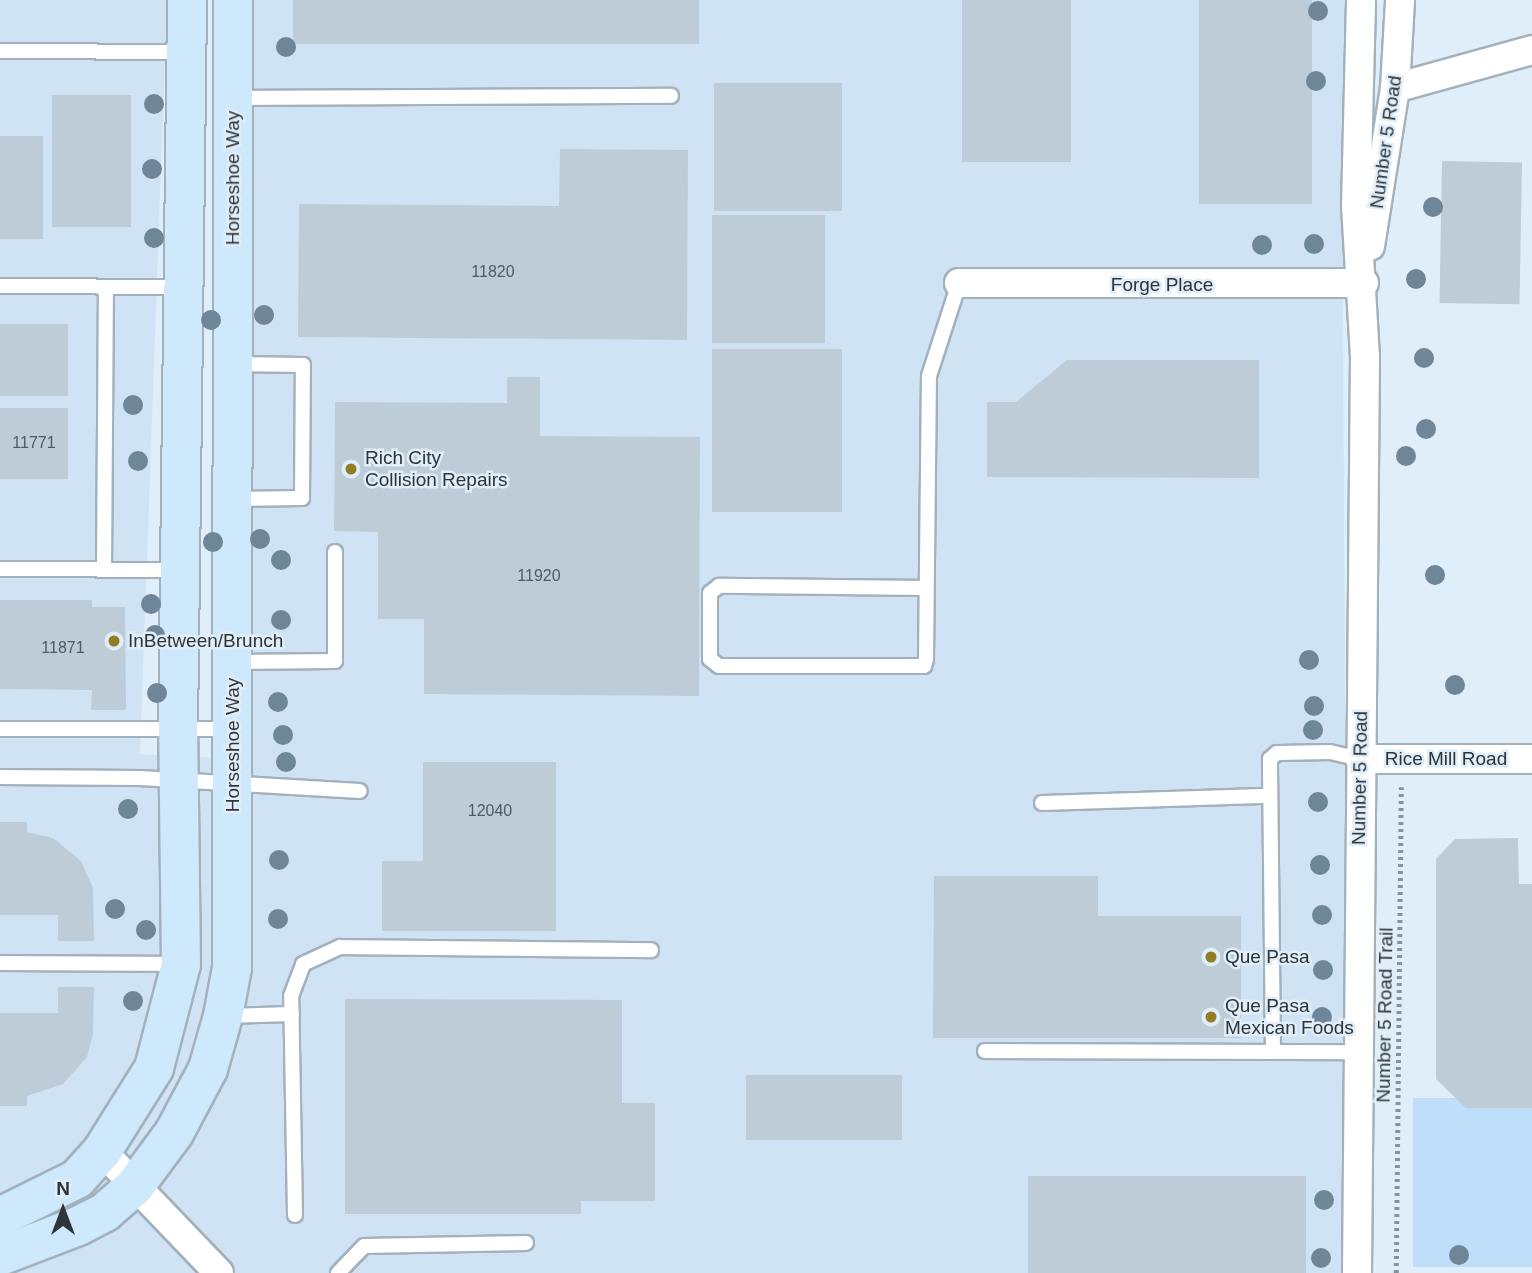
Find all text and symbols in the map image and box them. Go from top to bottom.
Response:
street label: Number 5 Road [1365,74,1407,210]
street label: Horseshoe Way [222,111,244,245]
house number: 11820 [471,262,515,282]
street label: Forge Place [1111,274,1213,296]
house number: 11771 [12,433,56,453]
place label: Rich City Collision Repairs [365,447,508,491]
marker: Rich City Collision Repairs [343,461,359,477]
house number: 11920 [517,566,561,586]
place label: InBetween/Brunch [128,630,283,652]
marker: InBetween/Brunch [106,633,122,649]
house number: 11871 [41,638,85,658]
street label: Horseshoe Way [222,678,244,812]
street label: Number 5 Road [1347,711,1373,845]
street label: Rice Mill Road [1385,748,1507,770]
house number: 12040 [468,801,512,821]
street label: Number 5 Road Trail [1372,927,1398,1103]
place label: Que Pasa [1225,946,1309,968]
marker: Que Pasa [1203,949,1219,965]
place label: Que Pasa Mexican Foods [1225,995,1354,1039]
marker: Que Pasa Mexican Foods [1203,1009,1219,1025]
north arrow [28,1175,98,1245]
text: N [56,1178,70,1199]

